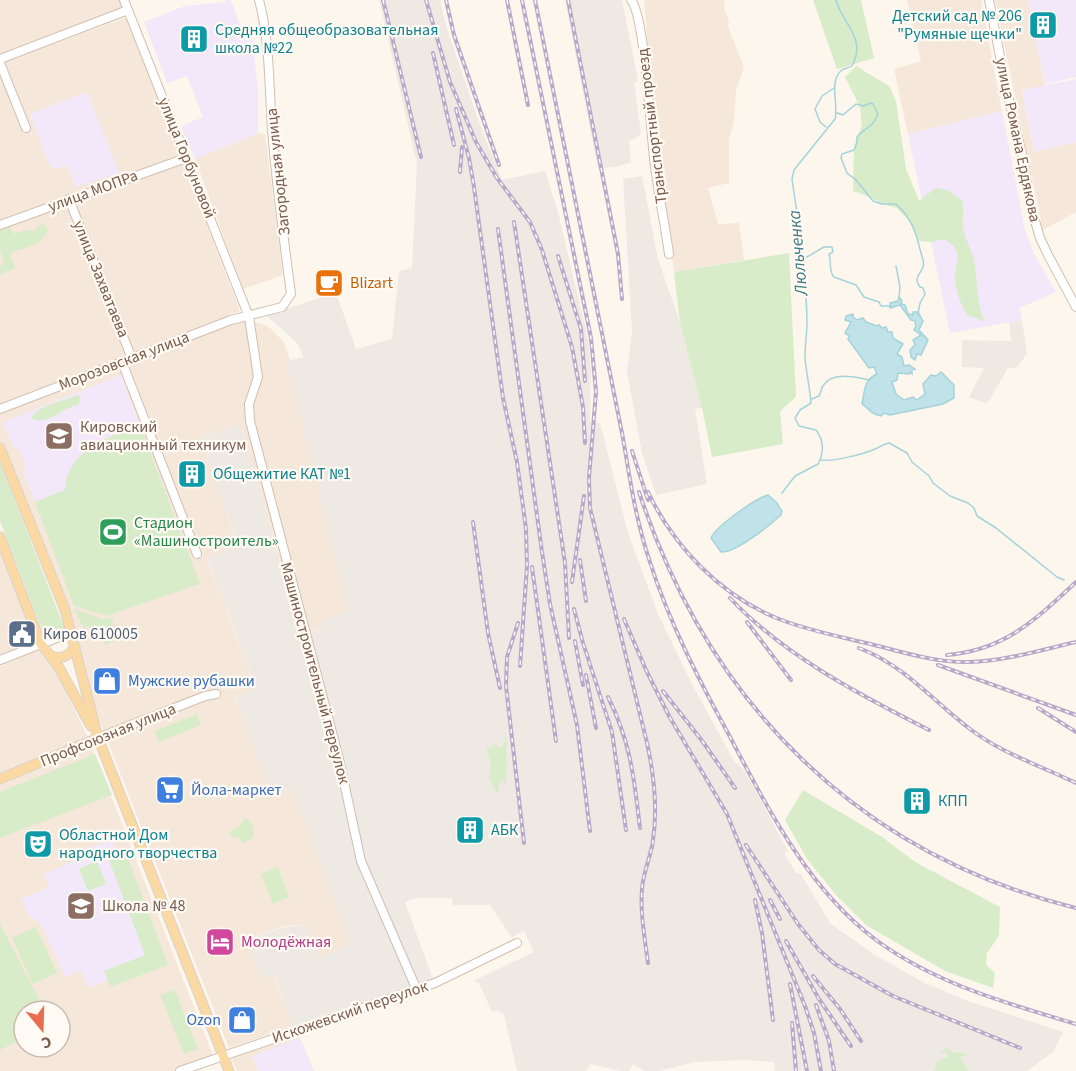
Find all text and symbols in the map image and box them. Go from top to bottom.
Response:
place label: Детский сад № 206 "Румяные щечки" [892,5,1022,45]
building icon: Детский сад № 206 "Румяные щечки" [1027,9,1059,41]
place label: Средняя общеобразовательная школа №22 [215,19,438,59]
building icon: Средняя общеобразовательная школа №22 [178,23,210,55]
street label: Транспортный проезд [631,47,672,205]
street label: улица Романа Ердякова [990,56,1046,224]
street label: улица Горбуновой [153,94,221,222]
street label: Загородная улица [260,107,296,237]
street label: улица МОПРа [45,165,141,217]
water label: Люльченка [782,209,814,298]
street label: улица Захватаева [68,217,134,341]
cafe icon: Blizart [313,267,345,299]
place label: Blizart [350,272,393,294]
street label: Морозовская улица [56,326,192,396]
place label: Кировский авиационный техникум [80,416,246,456]
school or university icon: Кировский авиационный техникум [43,420,75,452]
building icon: Общежитие КАТ №1 [176,458,208,490]
place label: Общежитие КАТ №1 [213,463,351,485]
place label: Стадион «Машиностроитель» [134,512,279,552]
sports icon: Стадион «Машиностроитель» [97,516,129,548]
street label: Машиностроительный переулок [275,560,355,787]
public building icon: Киров 610005 [6,618,38,650]
place label: Киров 610005 [43,623,138,645]
shop icon: Мужские рубашки [91,665,123,697]
place label: Мужские рубашки [128,670,255,692]
street label: Профсоюзная улица [37,698,179,772]
supermarket icon: Йола-маркет [154,774,186,806]
place label: Йола-маркет [191,779,282,801]
building icon: КПП [901,785,933,817]
place label: КПП [938,790,968,812]
building icon: АБК [454,814,486,846]
place label: АБК [491,819,519,841]
place label: Областной Дом народного творчества [59,824,217,864]
theatre icon: Областной Дом народного творчества [22,828,54,860]
school or university icon: Школа № 48 [65,890,97,922]
place label: Школа № 48 [102,895,186,917]
hotel icon: Молодёжная [204,926,236,958]
place label: Молодёжная [241,931,331,953]
street label: Искожевский переулок [269,975,431,1049]
north arrow [12,999,72,1059]
shop icon: Ozon [226,1004,258,1036]
place label: Ozon [186,1009,221,1031]
text: С [39,1030,55,1054]

